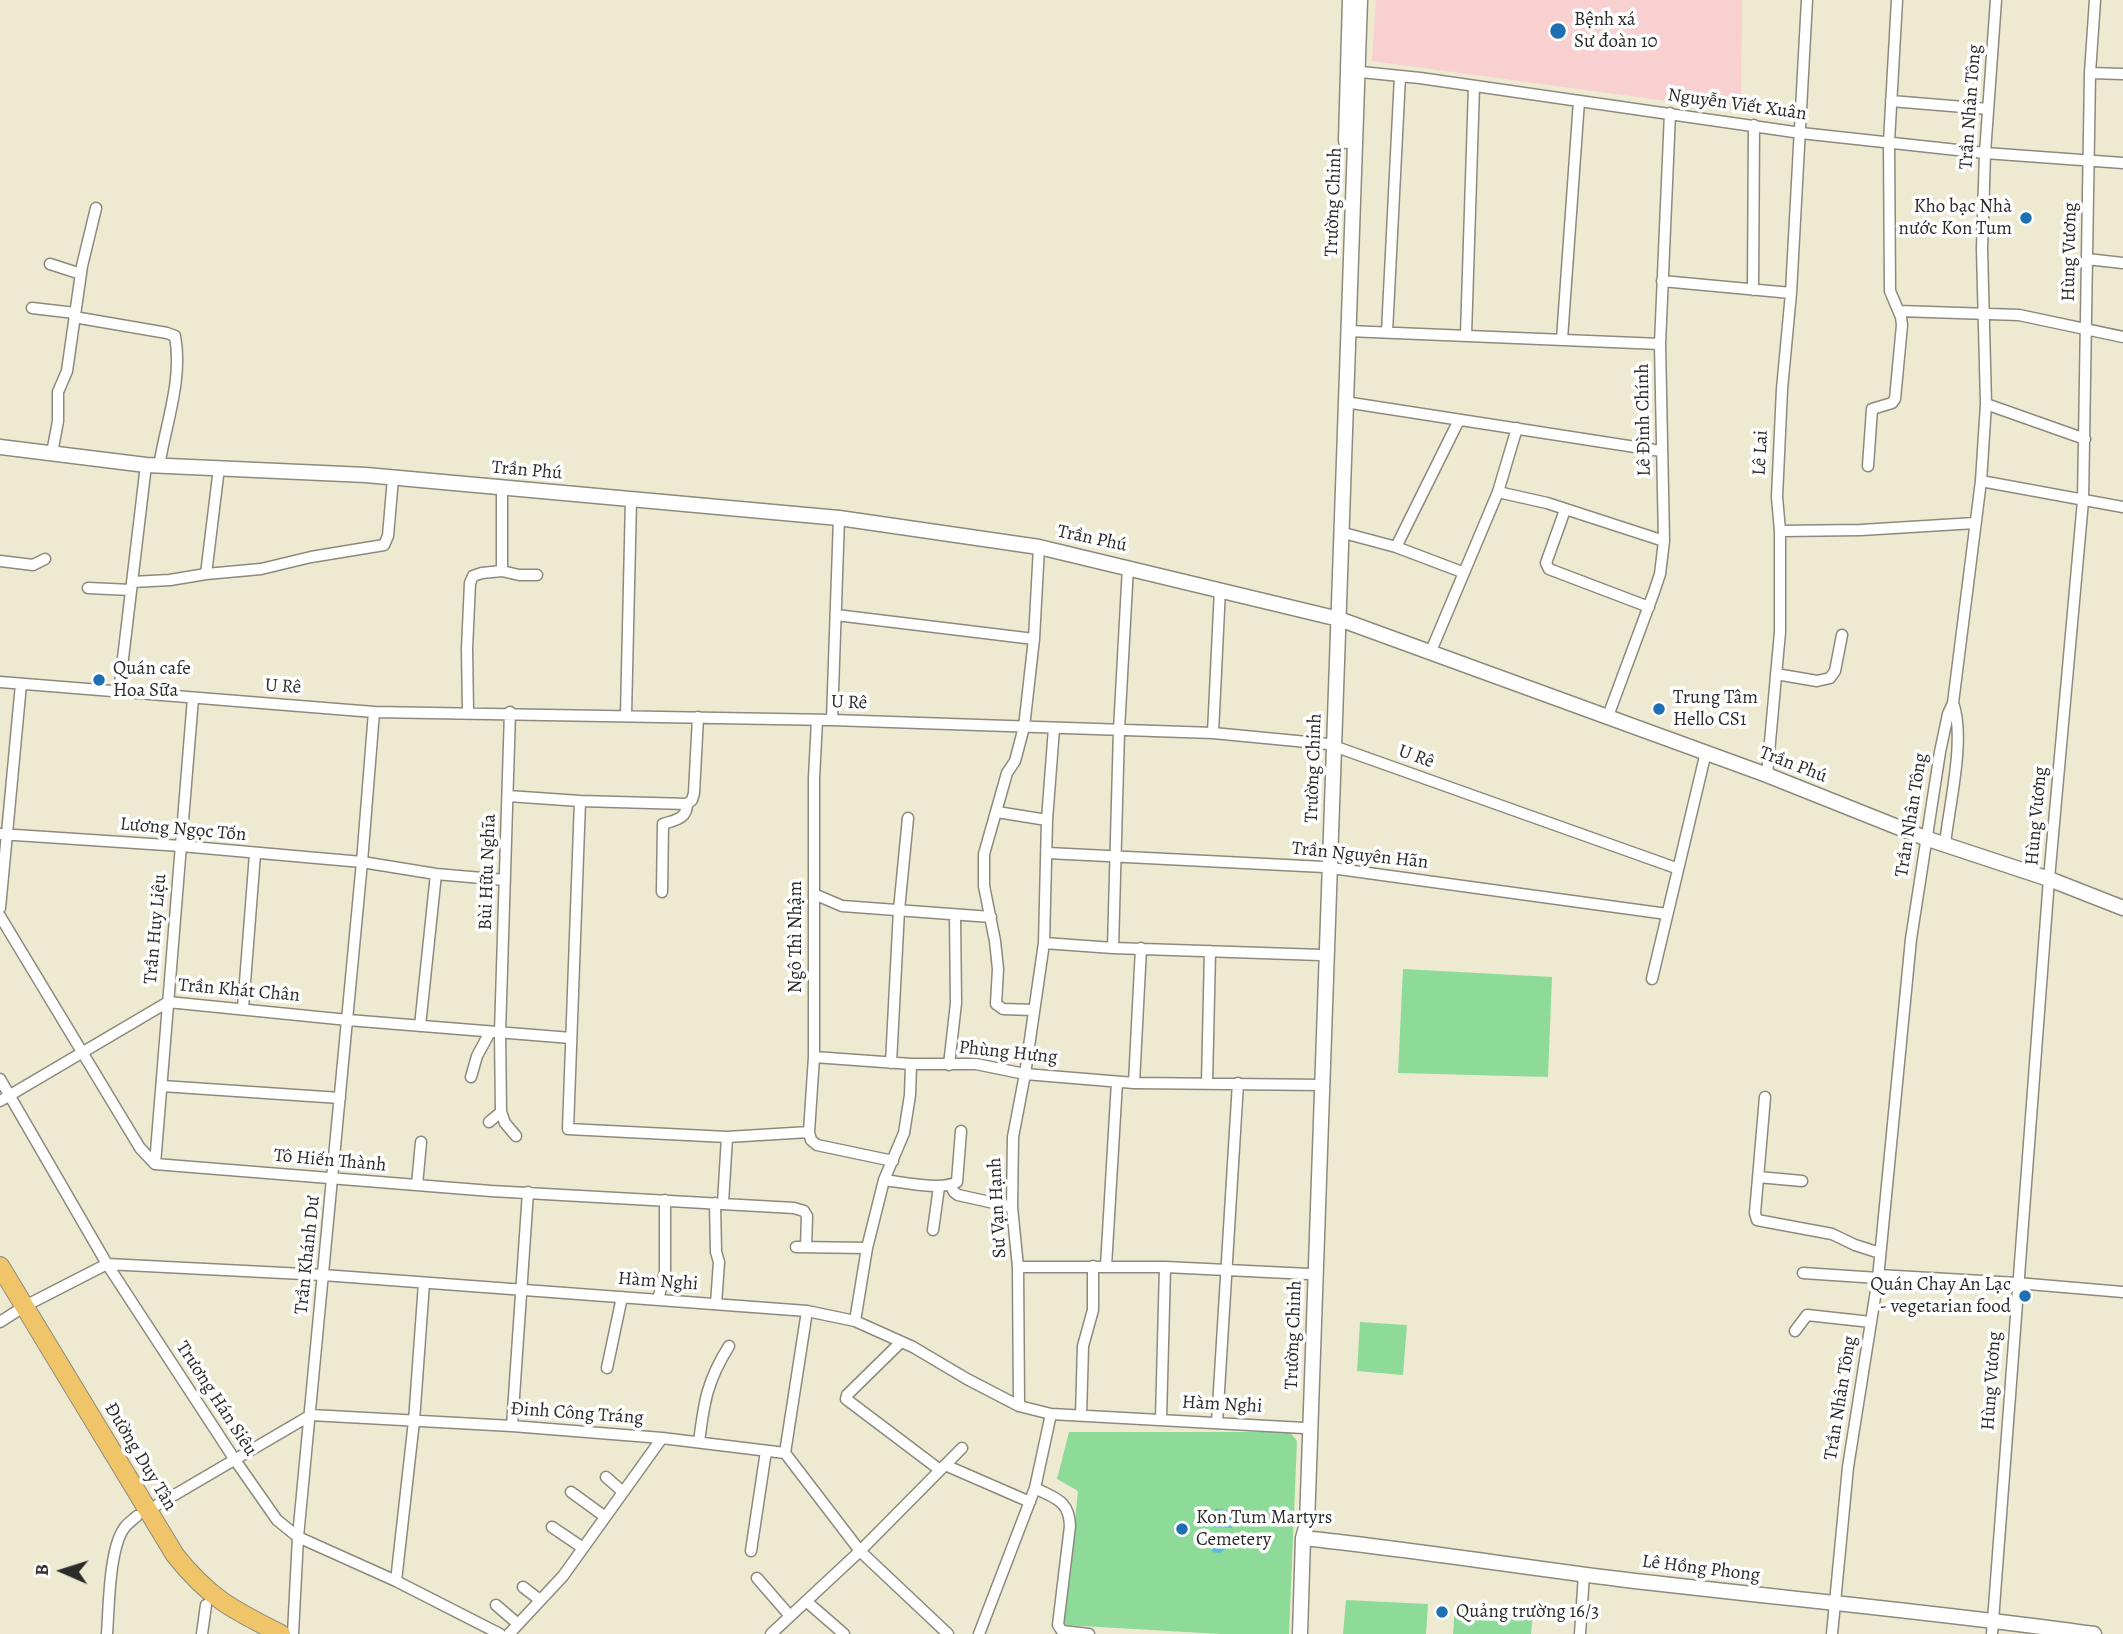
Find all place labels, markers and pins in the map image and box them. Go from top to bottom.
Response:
place label: Bệnh xá Sư đoàn 10 [1574,9,1658,53]
marker: Bệnh xá Sư đoàn 10 [1548,21,1568,41]
place label: Kho bạc Nhà nước Kon Tum [1899,196,2012,240]
marker: Kho bạc Nhà nước Kon Tum [2018,210,2034,226]
place label: Quán cafe Hoa Sữa [113,658,191,702]
marker: Quán cafe Hoa Sữa [91,672,107,688]
place label: Trung Tâm Hello CS1 [1673,687,1758,731]
marker: Trung Tâm Hello CS1 [1651,701,1667,717]
place label: Quán Chay An Lạc - vegetarian food [1870,1274,2011,1318]
marker: Quán Chay An Lạc - vegetarian food [2017,1288,2033,1304]
place label: Kon Tum Martyrs Cemetery [1196,1507,1332,1551]
marker: Kon Tum Martyrs Cemetery [1174,1521,1190,1537]
place label: Quảng trường 16/3 [1456,1601,1599,1623]
marker: Quảng trường 16/3 [1434,1604,1450,1620]

